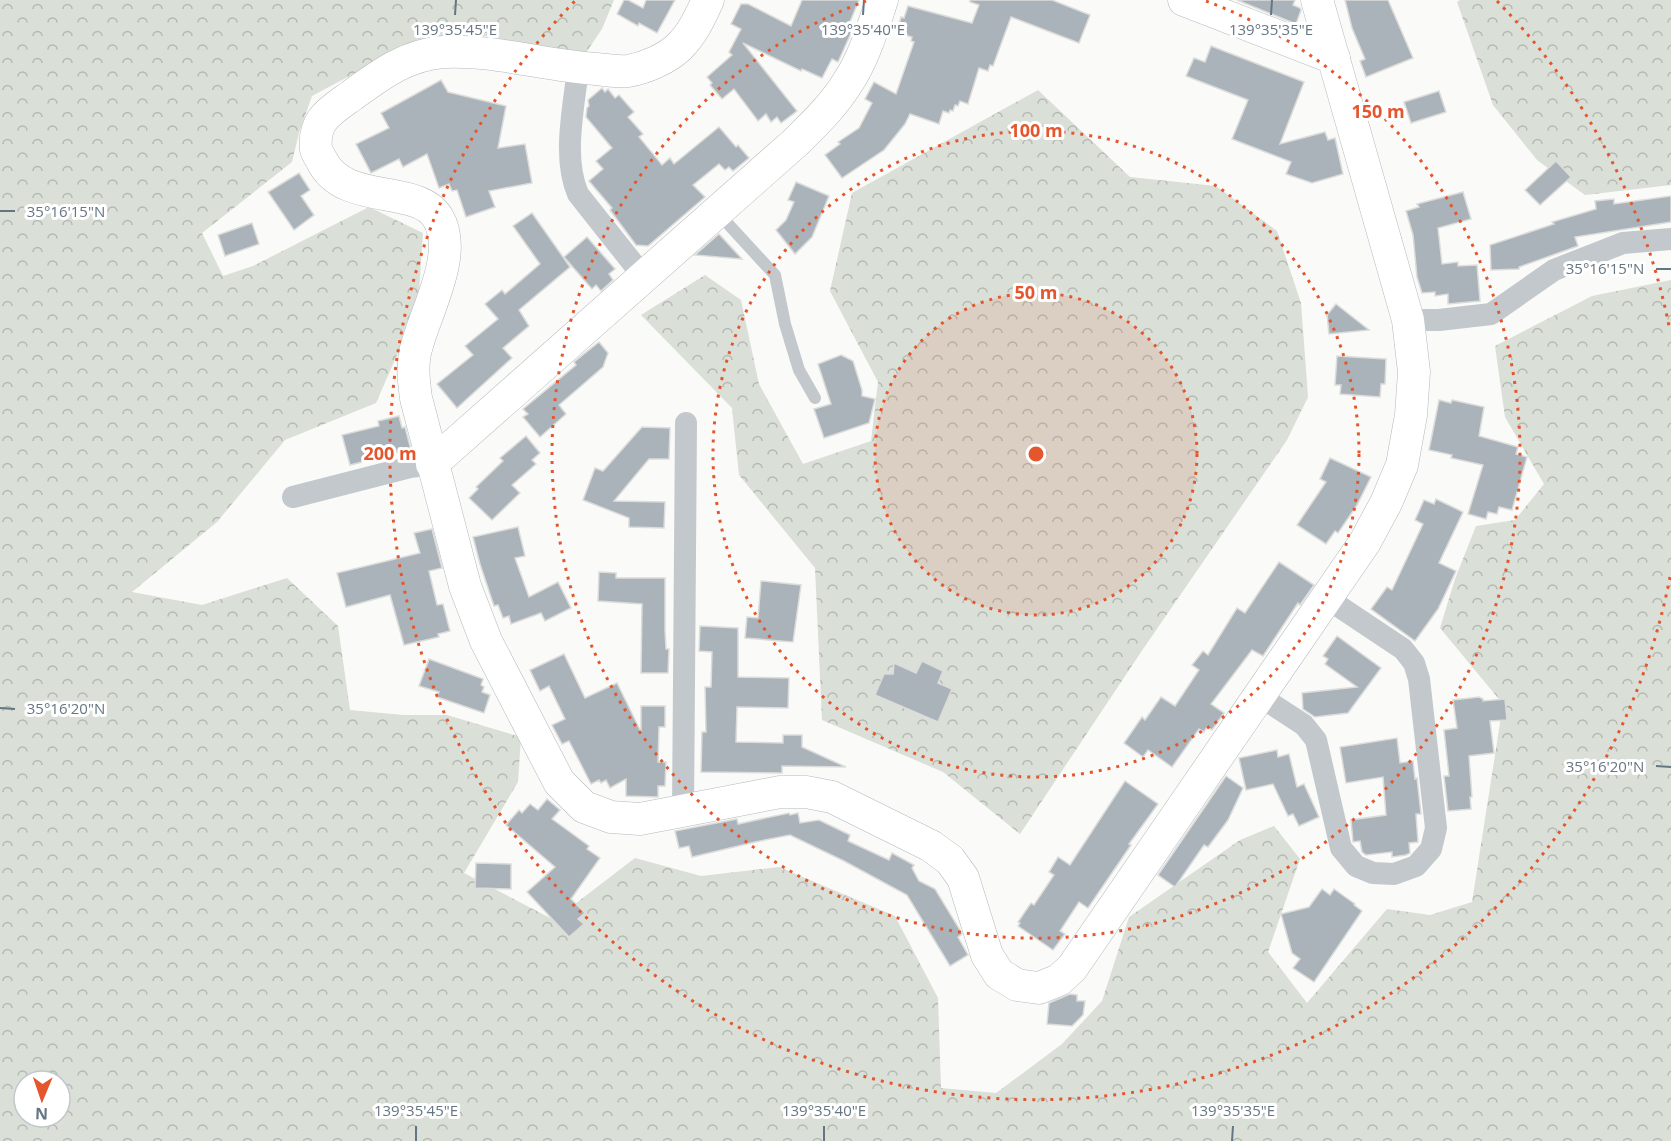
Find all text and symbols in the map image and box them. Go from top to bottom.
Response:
text: 139°35'45"E [413,19,497,39]
text: 139°35'40"E [821,19,905,39]
text: 139°35'35"E [1229,19,1313,39]
text: 150 m [1351,99,1405,123]
text: 100 m [1009,118,1063,142]
text: 35°16'15"N [27,201,105,221]
text: 35°16'15"N [1566,258,1644,278]
text: 50 m [1015,280,1057,304]
text: 200 m [363,441,417,465]
centre of rings [1026,444,1046,464]
text: 35°16'20"N [27,698,105,718]
text: 35°16'20"N [1566,756,1644,776]
north arrow [12,1069,72,1129]
text: 139°35'45"E [374,1100,458,1120]
text: 139°35'40"E [782,1100,866,1120]
text: 139°35'35"E [1191,1100,1275,1120]
text: N [35,1103,48,1125]

